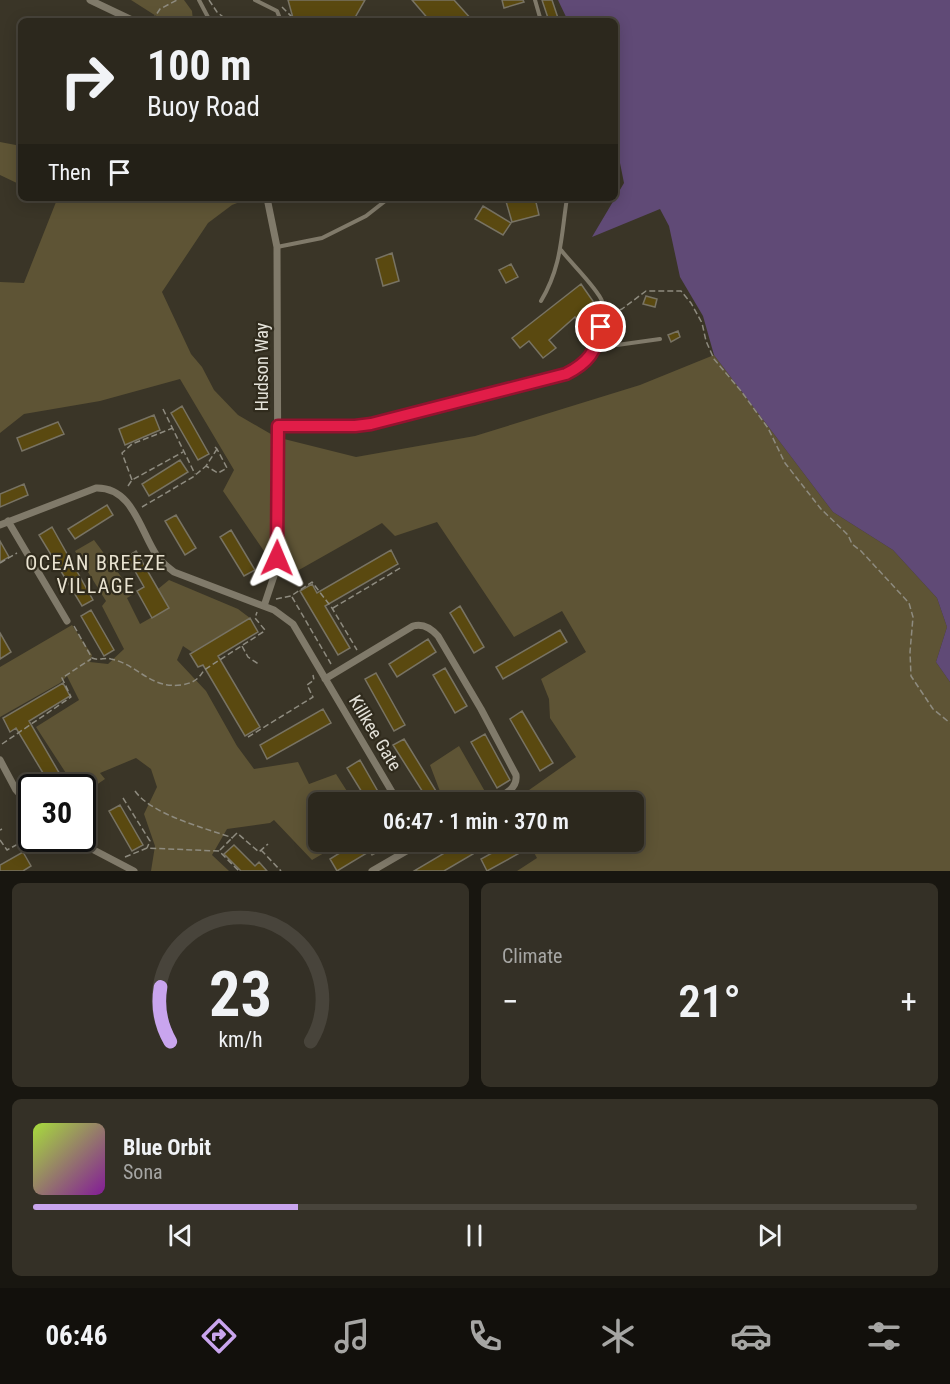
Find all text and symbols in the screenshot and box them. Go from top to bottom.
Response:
text: 100 m [147,41,252,90]
icon: right [48,42,126,120]
text: Buoy Road [147,91,260,123]
icon: arrive [103,156,136,189]
text: Then [48,160,91,185]
pin [575,301,626,352]
icon: arrive [584,310,617,343]
street label: Hudson Way [251,322,272,411]
position arrow [245,526,309,590]
district label: OCEAN BREEZE VILLAGE [25,551,167,598]
street label: Killkee Gate [345,691,406,774]
speed limit sign: 30 [18,774,96,852]
text: 06:47 · 1 min · 370 m [383,809,569,834]
text: Climate [502,944,562,968]
text: 23 [209,958,272,1031]
text: 21° [678,975,741,1028]
text: − [502,982,519,1021]
text: + [901,982,917,1021]
text: km/h [218,1027,263,1052]
text: Blue Orbit [123,1135,211,1160]
text: Sona [123,1160,163,1184]
icon: previous [164,1219,197,1252]
icon: pause [458,1219,491,1252]
icon: next [753,1219,786,1252]
icon: directions [198,1315,240,1357]
icon: music [331,1315,373,1357]
icon: phone [464,1315,506,1357]
icon: climate [597,1315,639,1357]
icon: car [730,1315,772,1357]
icon: filters [863,1315,905,1357]
text: 06:46 [45,1320,107,1352]

